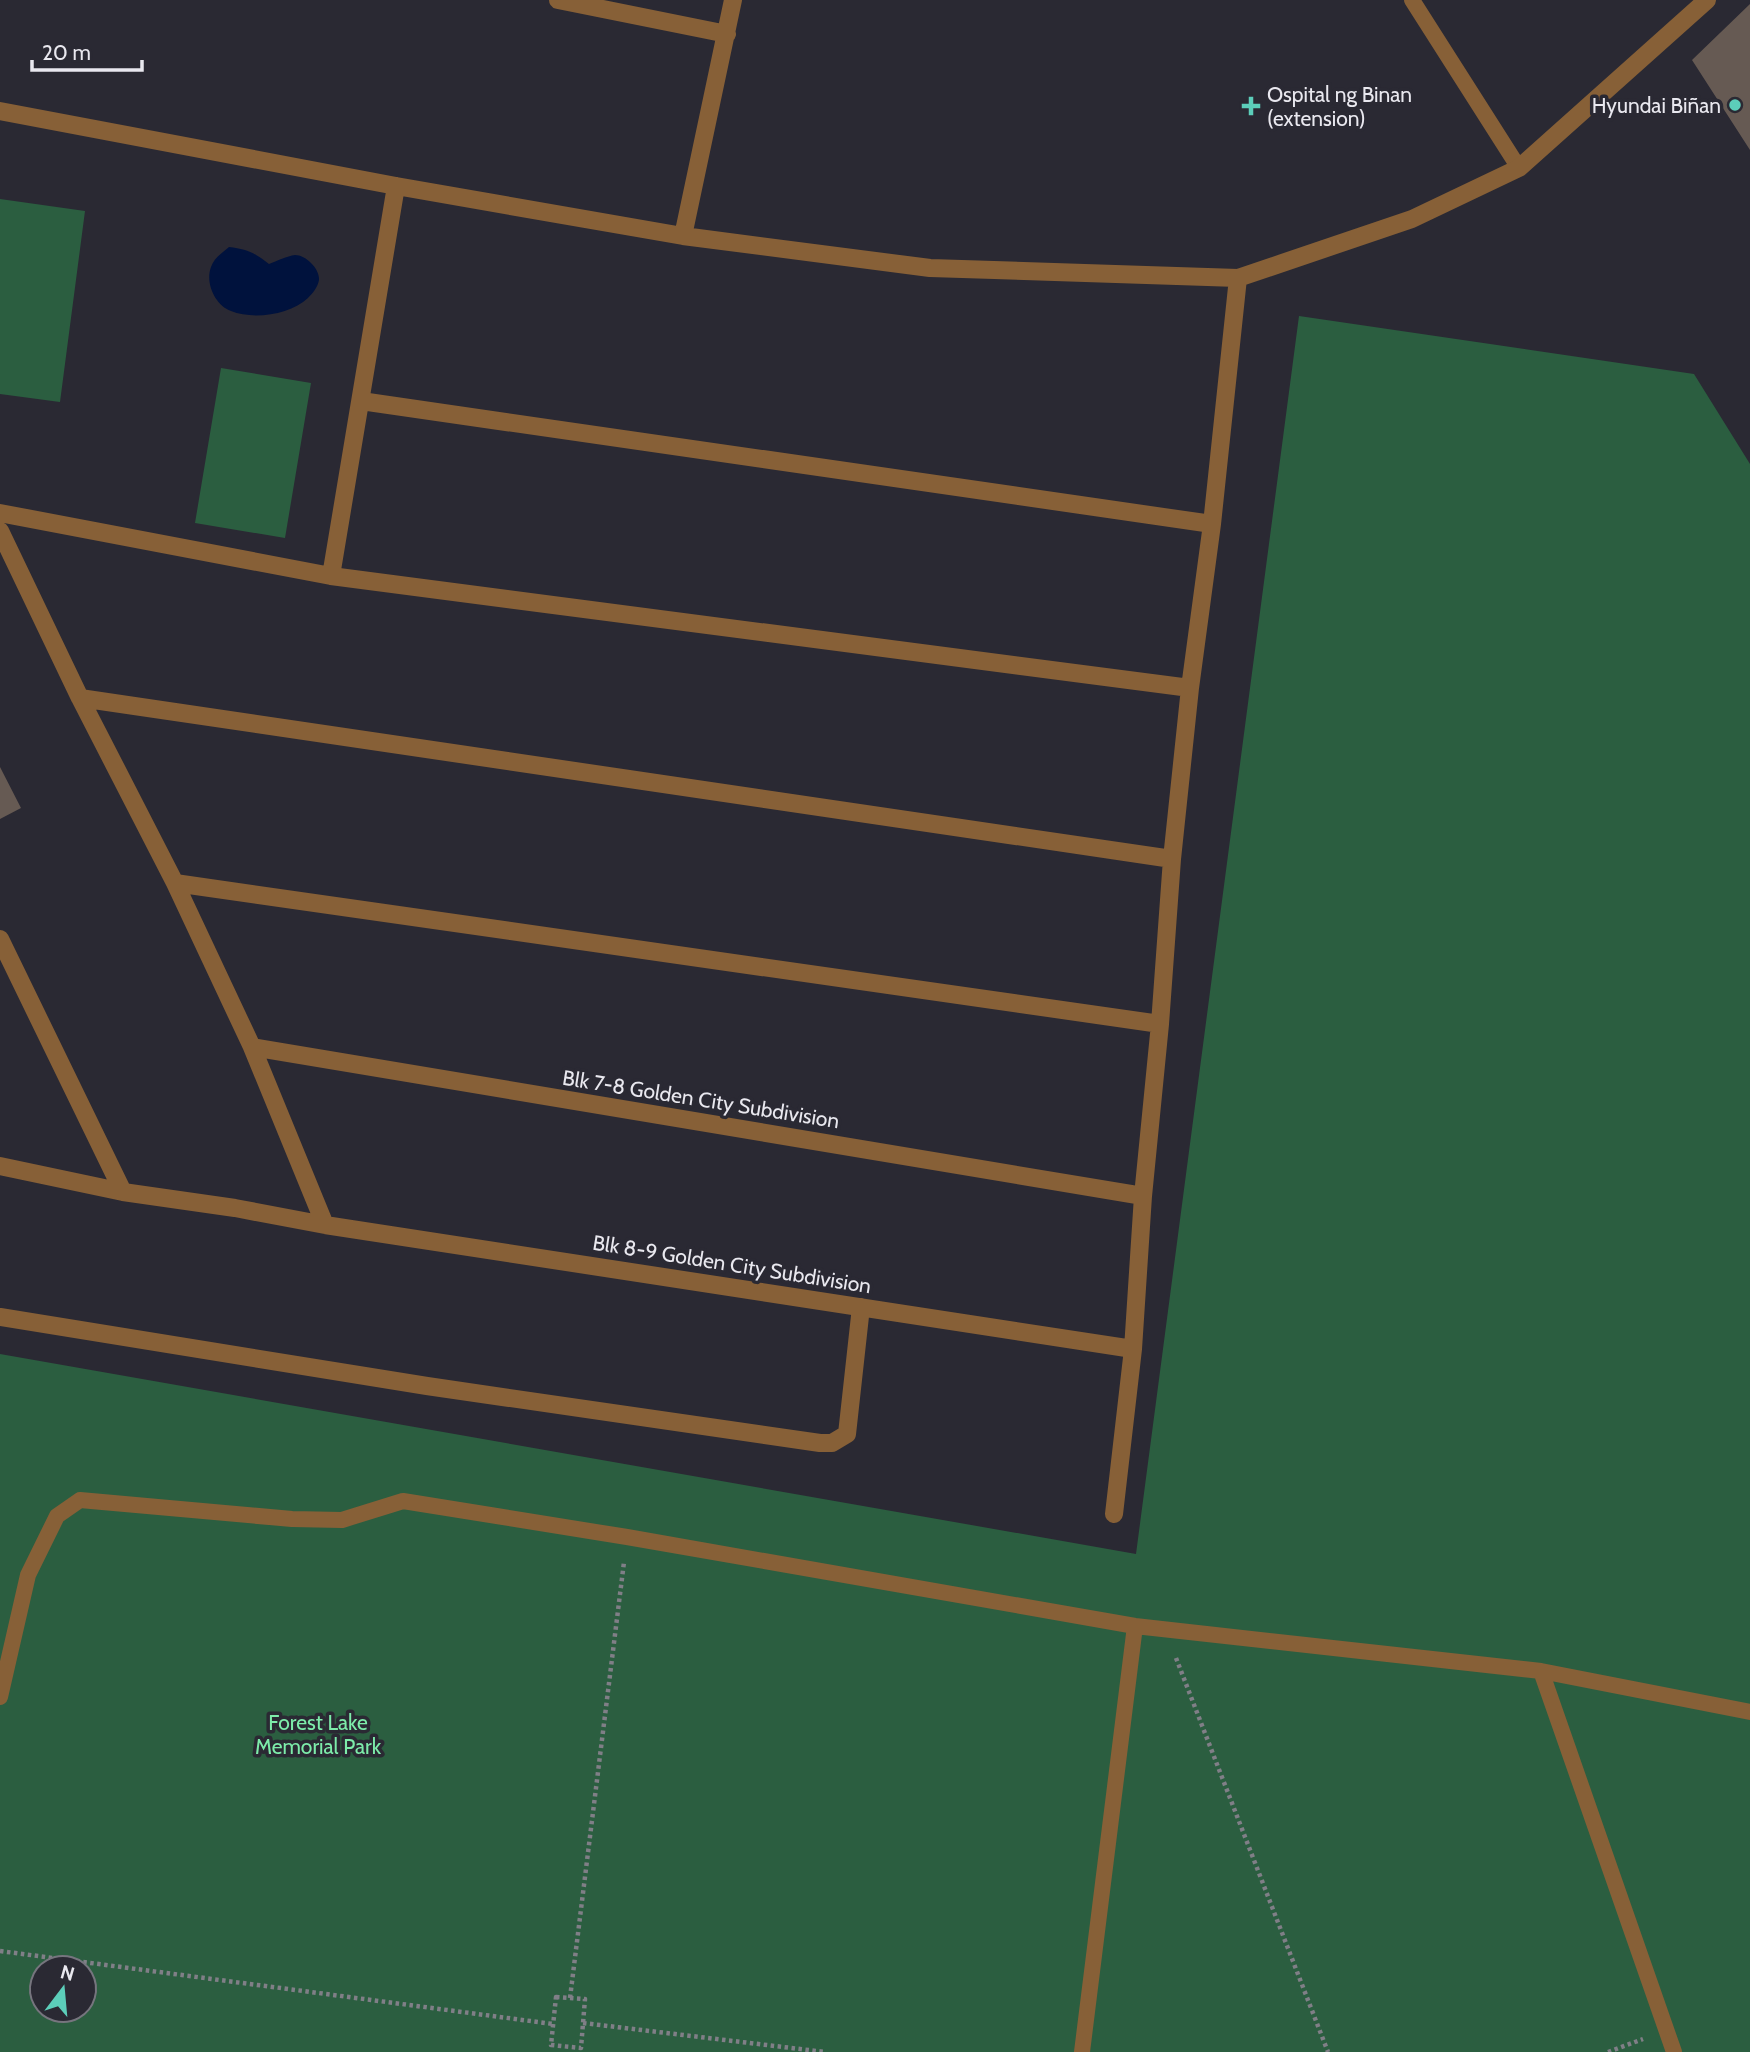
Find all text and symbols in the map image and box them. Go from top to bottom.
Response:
scale bar [32,28,142,72]
text: 20 m [42,40,91,65]
place label: Ospital ng Binan (extension) [1267,82,1412,131]
place label: Hyundai Biñan [1592,93,1721,118]
marker: Ospital ng Binan (extension) [1241,96,1261,116]
marker: Hyundai Biñan [1727,97,1743,113]
street label: Blk 7-8 Golden City Subdivision [561,1065,841,1133]
street label: Blk 8-9 Golden City Subdivision [591,1230,873,1298]
park label: Forest Lake Memorial Park [255,1710,382,1759]
north arrow [28,1954,98,2024]
text: N [58,1960,77,1986]

